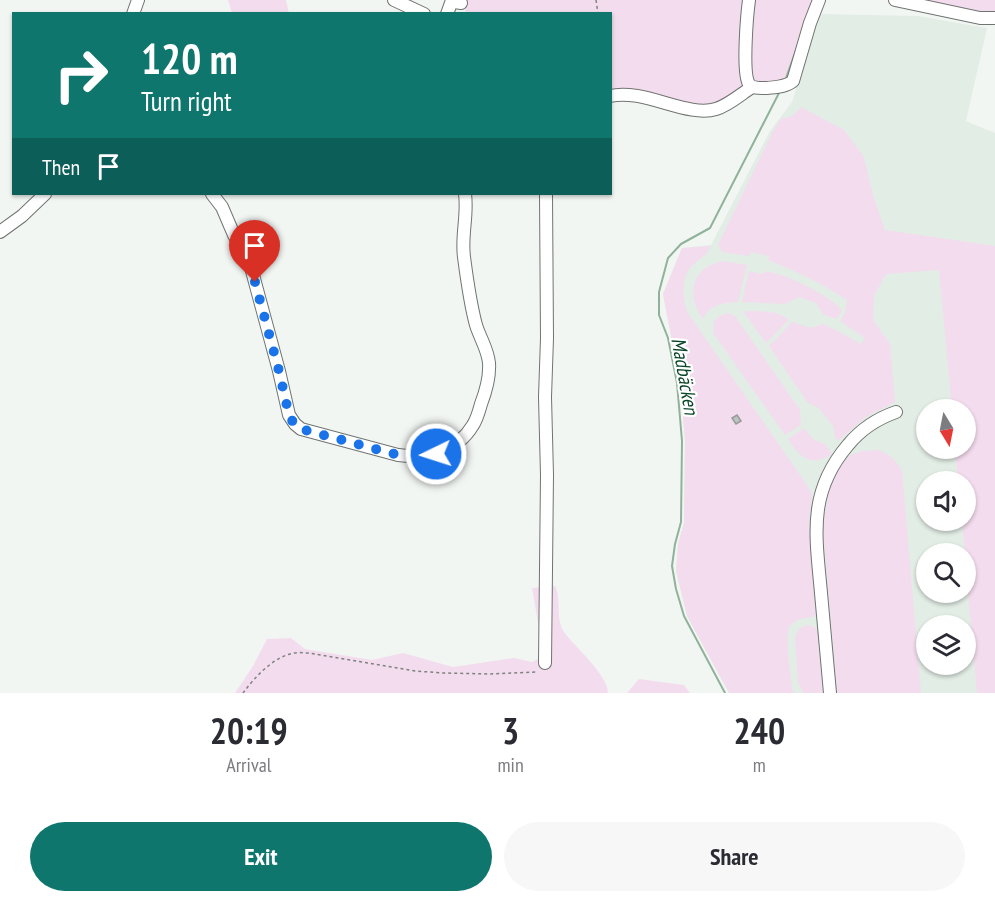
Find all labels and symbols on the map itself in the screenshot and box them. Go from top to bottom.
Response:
pin [229,220,280,282]
water label: Madbäcken [665,335,705,418]
north arrow [916,399,976,459]
position arrow [404,422,468,486]

